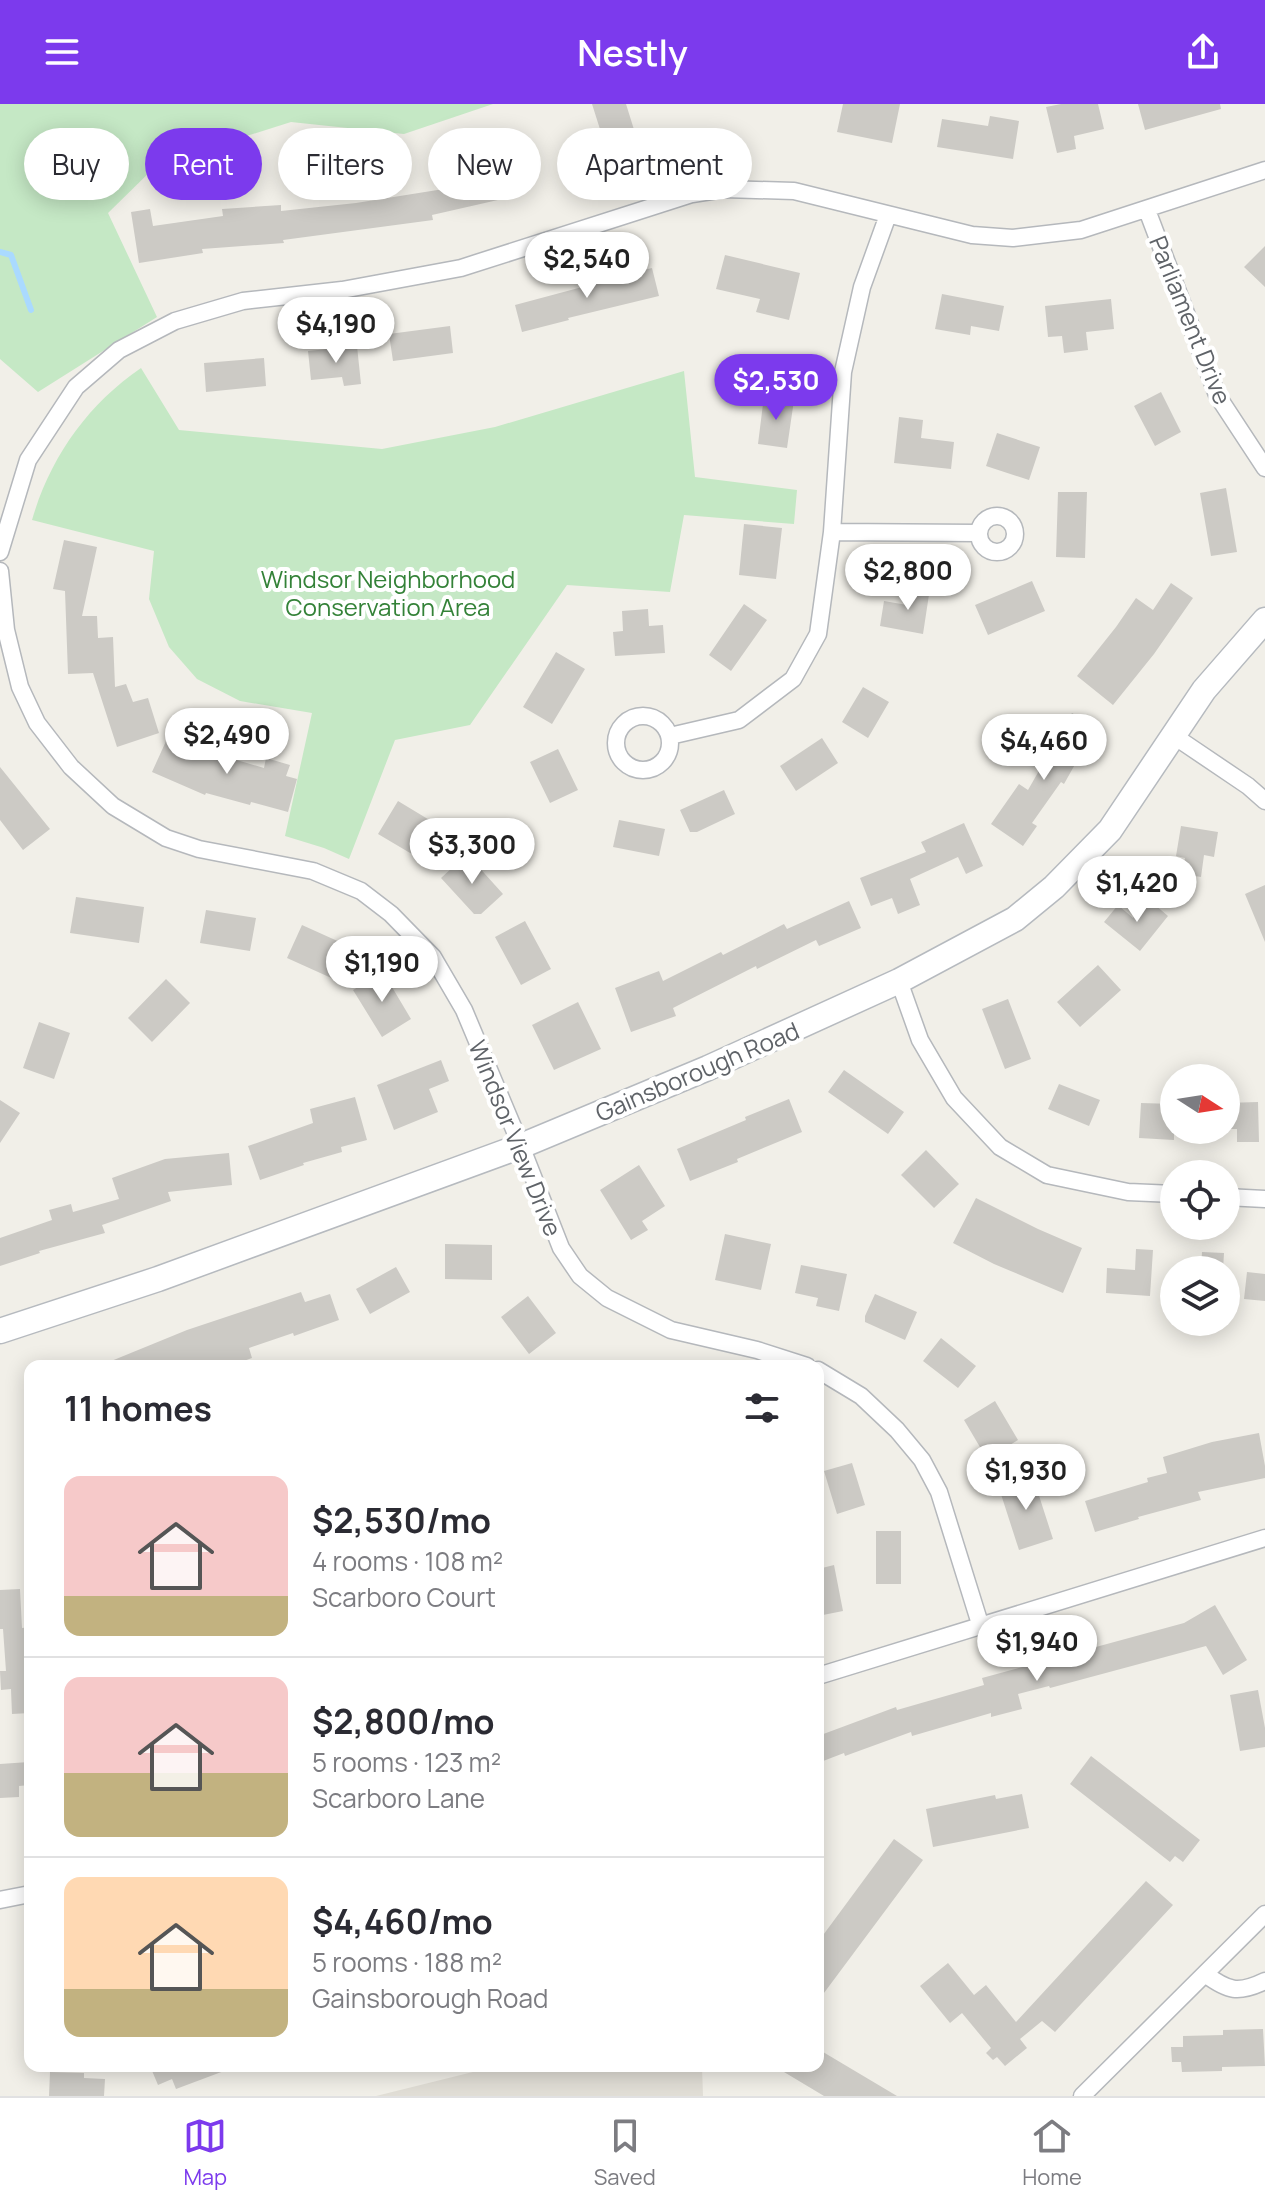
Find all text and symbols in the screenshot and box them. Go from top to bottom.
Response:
text: Nestly [577,28,688,77]
icon: menu [40,30,84,74]
icon: share [1181,30,1225,74]
chip: Buy [24,128,129,200]
chip: Rent [145,128,262,200]
chip: Filters [278,128,412,200]
chip: New [428,128,541,200]
chip: Apartment [557,128,752,200]
street label: Parliament Drive [1142,231,1240,409]
pin: $2,540 [522,232,652,300]
text: $2,540 [543,240,631,276]
pin: $4,190 [271,297,401,365]
text: $4,190 [295,305,377,341]
pin: $2,530 [711,354,841,422]
text: $2,530 [732,362,820,398]
pin: $2,800 [843,544,973,612]
text: $2,800 [863,552,953,588]
park label: Windsor Neighborhood Conservation Area [261,562,515,623]
pin: $2,490 [162,708,292,776]
pin: $4,460 [979,714,1109,782]
text: $2,490 [183,716,271,752]
text: $4,460 [1000,722,1088,758]
pin: $3,300 [407,818,537,886]
text: $3,300 [428,826,516,862]
pin: $1,420 [1072,856,1202,924]
text: $1,420 [1096,864,1178,900]
pin: $1,190 [317,936,447,1004]
text: $1,190 [344,944,420,980]
street label: Gainsborough Road [590,1013,804,1129]
street label: Windsor View Drive [462,1035,570,1241]
north arrow [1160,1064,1240,1144]
map controls [1160,1064,1240,1336]
button: locate [1160,1160,1240,1240]
button: layers [1160,1256,1240,1336]
text: 11 homes [64,1385,212,1431]
icon: filters [740,1386,784,1430]
pin: $1,930 [961,1444,1091,1512]
text: $1,930 [985,1452,1067,1488]
text: $2,530/mo [312,1497,491,1543]
icon: home [128,1508,224,1604]
text: 4 rooms · 108 m² [312,1543,503,1579]
text: Scarboro Court [312,1579,496,1615]
pin: $1,940 [972,1615,1102,1683]
text: $1,940 [995,1623,1079,1659]
text: $2,800/mo [312,1698,494,1744]
icon: home [128,1709,224,1805]
text: 5 rooms · 123 m² [312,1744,501,1780]
text: Scarboro Lane [312,1780,485,1816]
text: $4,460/mo [312,1898,493,1944]
icon: home [128,1909,224,2005]
text: 5 rooms · 188 m² [312,1944,502,1980]
text: Gainsborough Road [312,1980,548,2016]
tab: Map [183,2114,227,2192]
tab: Saved [594,2114,656,2192]
tab: Home [1022,2114,1082,2192]

